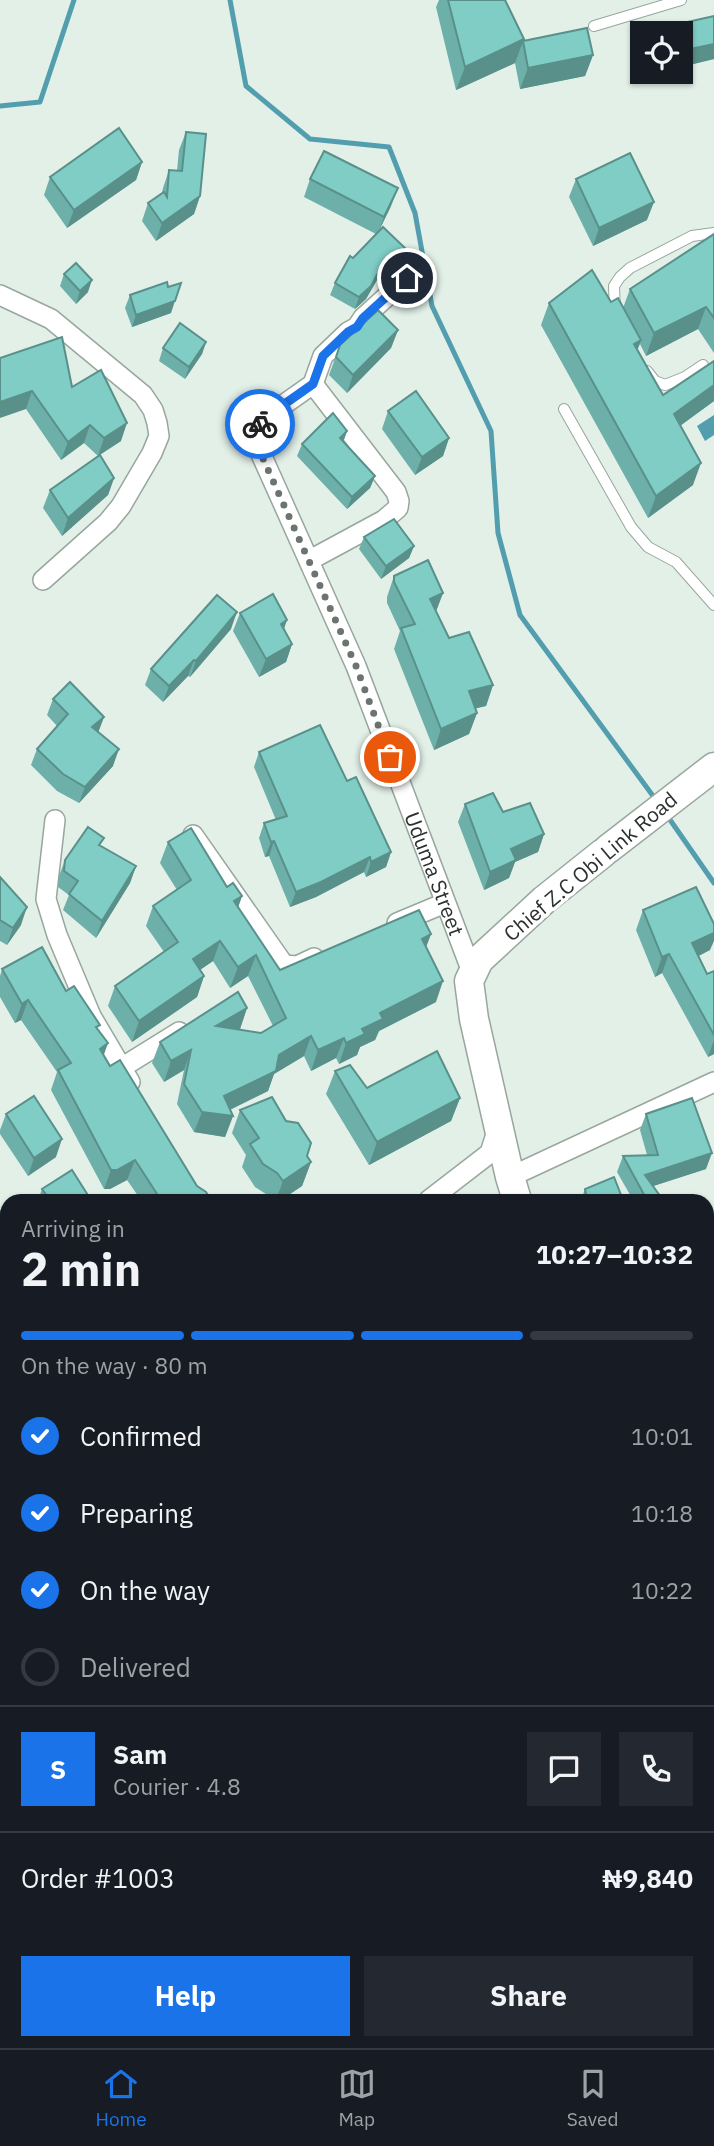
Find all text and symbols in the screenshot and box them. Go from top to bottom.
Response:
map controls [630,21,693,84]
button: locate [630,21,693,84]
pin [377,248,437,308]
icon: home [388,259,426,297]
courier [225,389,295,459]
icon: bike [241,405,279,443]
pin [360,727,420,787]
icon: bag [371,738,409,776]
street label: Chief Z.C Obi Link Road [497,785,683,947]
street label: Uduma Street [398,808,471,940]
text: Arriving in [21,1213,125,1243]
text: 10:27–10:32 [536,1237,693,1271]
text: 2 min [21,1239,141,1299]
text: On the way · 80 m [21,1350,208,1380]
icon: check [21,1417,59,1455]
text: Confirmed [80,1419,202,1453]
text: 10:01 [631,1421,693,1451]
icon: check [21,1494,59,1532]
text: Preparing [80,1496,193,1530]
text: 10:18 [631,1498,693,1528]
icon: check [21,1571,59,1609]
text: On the way [80,1573,210,1607]
text: 10:22 [631,1575,693,1605]
text: Delivered [80,1650,191,1684]
button: chat [527,1732,601,1806]
button: phone [619,1732,693,1806]
text: Sam [113,1737,167,1771]
text: S [50,1752,66,1786]
text: Courier · 4.8 [113,1771,241,1801]
text: Order #1003 [21,1861,175,1895]
text: ₦9,840 [602,1861,693,1895]
button: Help [21,1956,350,2036]
button: Share [364,1956,693,2036]
tab: Home [96,2065,147,2131]
tab: Map [338,2065,376,2131]
tab: Saved [567,2065,618,2131]

